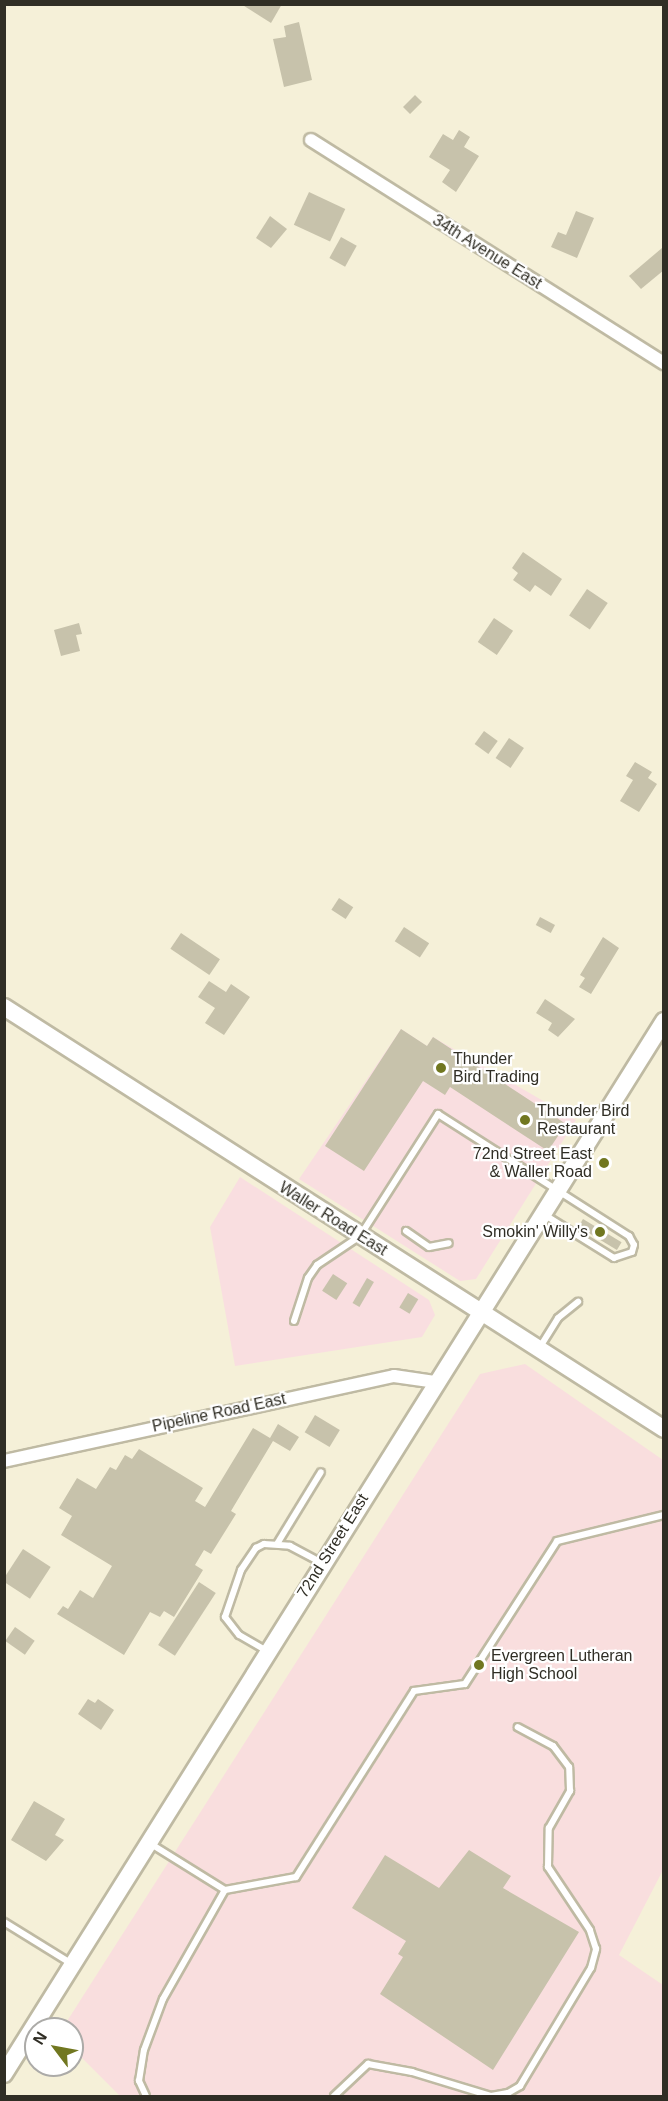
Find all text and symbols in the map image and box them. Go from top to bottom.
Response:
street label: 34th Avenue East [428,210,546,294]
place label: Thunder Bird Trading [453,1049,540,1087]
marker: Thunder Bird Trading [434,1061,448,1075]
place label: Thunder Bird Restaurant [537,1101,629,1139]
marker: Thunder Bird Restaurant [518,1113,532,1127]
place label: 72nd Street East & Waller Road [473,1144,592,1182]
marker: 72nd Street East & Waller Road [597,1156,611,1170]
street label: Waller Road East [275,1178,391,1260]
place label: Smokin' Willy's [482,1222,588,1242]
marker: Smokin' Willy's [593,1225,607,1239]
street label: Pipeline Road East [150,1389,288,1437]
street label: 72nd Street East [293,1490,373,1602]
place label: Evergreen Lutheran High School [491,1646,632,1684]
marker: Evergreen Lutheran High School [472,1658,486,1672]
north arrow [24,2017,84,2077]
text: N [30,2029,50,2048]

